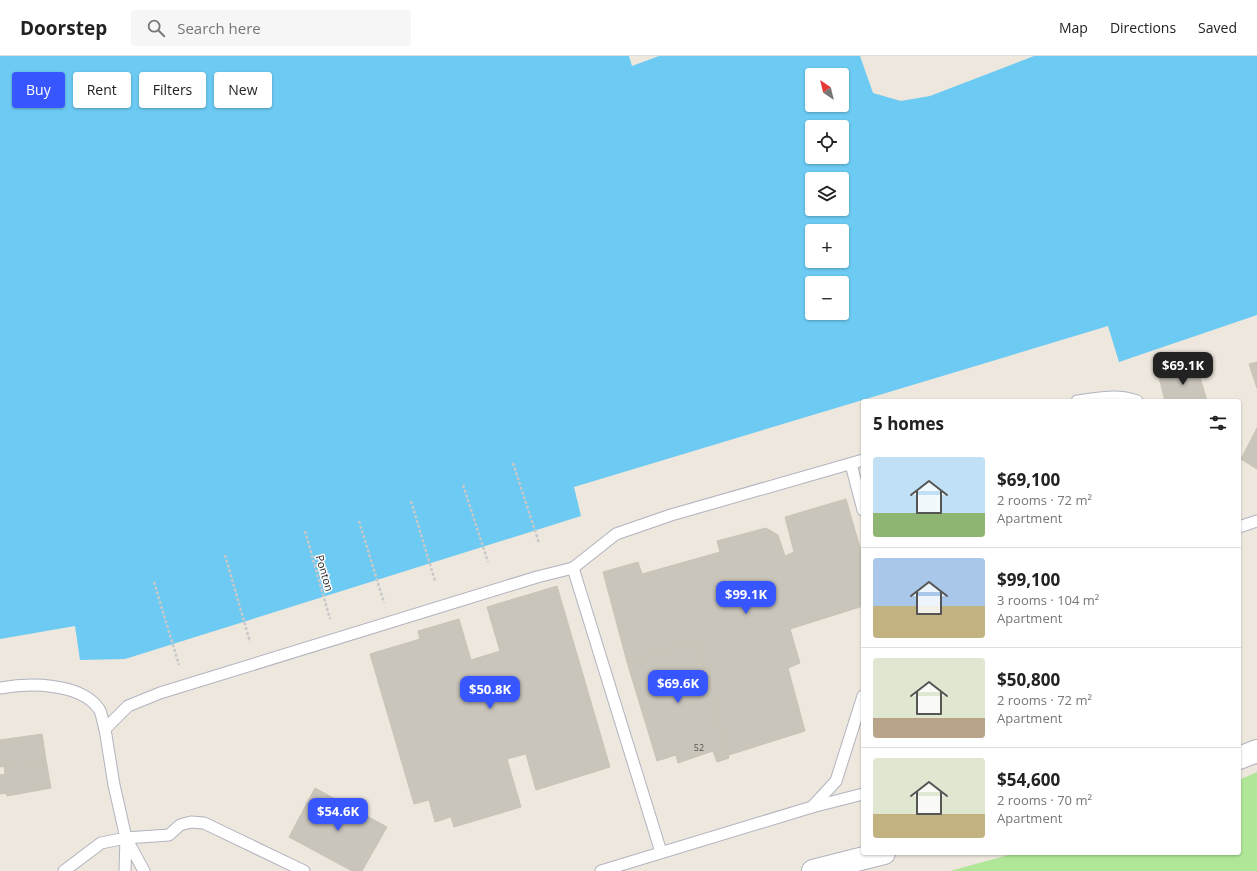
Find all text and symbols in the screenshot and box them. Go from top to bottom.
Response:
search box [131,10,411,46]
text: Doorstep [20,15,107,41]
icon: search [145,17,167,39]
text: Search here [177,18,261,38]
text: Map [1059,18,1088,37]
text: Directions [1110,18,1176,37]
text: Saved [1198,18,1237,37]
north arrow [805,68,849,112]
map controls [805,68,849,320]
chip: Buy [12,72,65,108]
chip: Rent [73,72,131,108]
chip: Filters [139,72,206,108]
chip: New [214,72,272,108]
button: locate [805,120,849,164]
button: layers [805,172,849,216]
button: + [805,224,849,268]
button: − [805,276,849,320]
pin: $69.1K [1150,352,1216,386]
text: $69.1K [1162,356,1204,374]
text: 5 homes [873,412,944,435]
icon: filters [1207,412,1229,434]
text: $69,100 [997,468,1060,491]
icon: home [905,473,953,521]
text: 2 rooms · 72 m² [997,491,1092,509]
text: Apartment [997,509,1062,527]
street label: Ponton [313,553,337,593]
text: $99,100 [997,568,1060,591]
icon: home [905,574,953,622]
pin: $99.1K [713,581,779,615]
text: $99.1K [725,585,767,603]
text: 3 rooms · 104 m² [997,591,1099,609]
text: Apartment [997,609,1062,627]
text: $50,800 [997,668,1060,691]
pin: $69.6K [645,670,711,704]
text: $69.6K [657,674,699,692]
icon: home [905,674,953,722]
pin: $50.8K [457,676,523,710]
text: $50.8K [469,680,511,698]
text: 2 rooms · 72 m² [997,691,1092,709]
text: Apartment [997,709,1062,727]
house number: 52 [694,741,704,754]
text: $54,600 [997,768,1060,791]
icon: home [905,774,953,822]
text: 2 rooms · 70 m² [997,791,1092,809]
pin: $54.6K [305,798,371,832]
text: $54.6K [317,802,359,820]
text: Apartment [997,809,1062,827]

